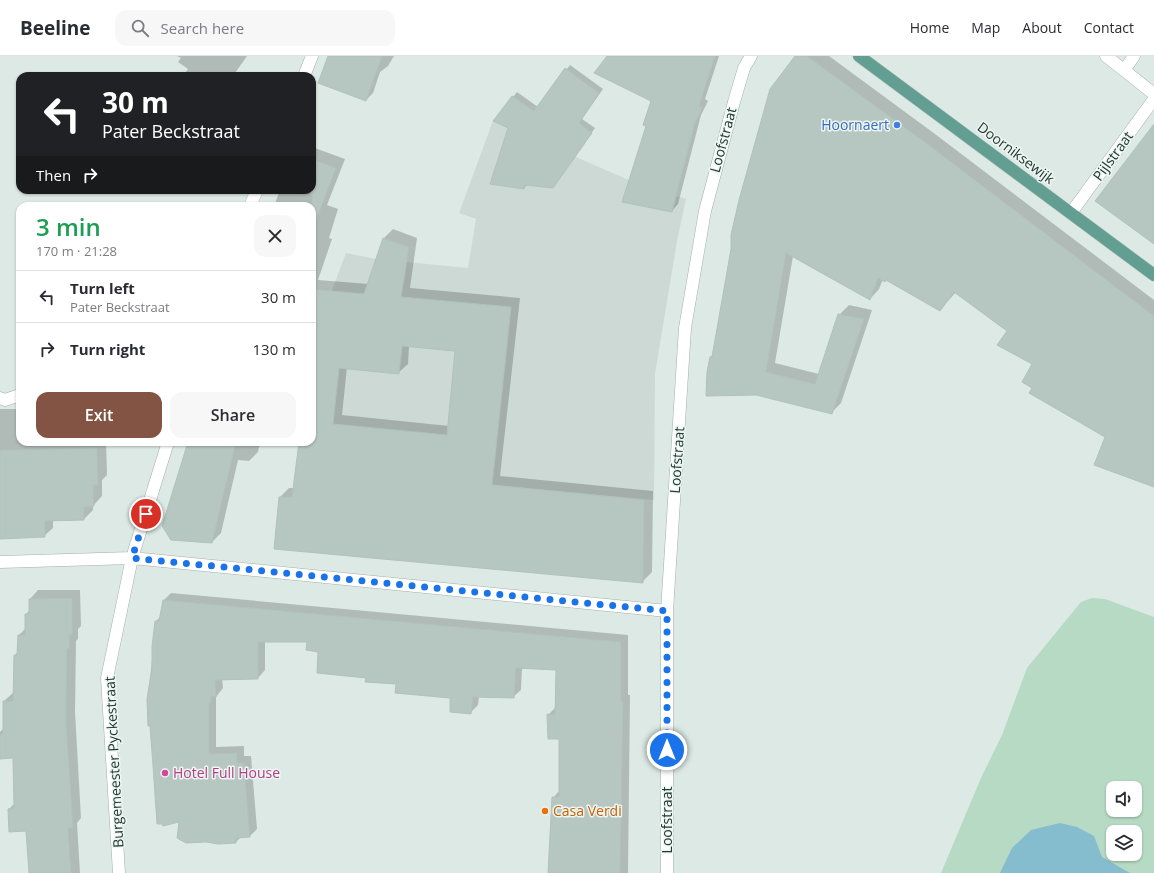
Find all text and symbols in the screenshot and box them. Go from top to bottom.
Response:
search box [115,10,395,46]
text: Beeline [20,15,91,41]
icon: search [129,17,151,39]
text: Search here [161,18,244,38]
text: Home [910,18,949,37]
text: Map [971,18,1000,37]
text: About [1022,18,1062,37]
text: Contact [1084,18,1134,37]
text: 30 m [102,83,169,121]
icon: left [36,88,88,140]
street label: Loofstraat [705,105,740,175]
place label: Hoornaert [821,115,889,134]
street label: Doorniksewijk [974,117,1059,188]
text: Pater Beckstraat [102,119,240,143]
marker: Hoornaert [892,120,902,130]
street label: Pijlstraat [1088,127,1137,184]
icon: right [79,164,101,186]
text: Then [36,165,71,185]
text: 3 min [36,210,101,243]
button: close [254,215,296,257]
text: 170 m · 21:28 [36,242,117,260]
text: Turn left [70,278,135,298]
icon: left [36,286,58,308]
text: 30 m [261,287,296,307]
text: Pater Beckstraat [70,298,170,316]
icon: right [36,338,58,360]
text: Turn right [70,339,145,359]
text: 130 m [252,339,296,359]
button: Exit [36,392,162,438]
button: Share [170,392,296,438]
street label: Loofstraat [665,426,688,494]
pin [129,497,163,531]
icon: arrive [135,503,157,525]
street label: Burgemeester Pyckestraat [100,676,127,848]
position arrow [646,729,688,771]
place label: Hotel Full House [173,763,280,782]
marker: Hotel Full House [160,768,170,778]
map controls [1106,781,1142,861]
button: sound [1106,781,1142,817]
street label: Loofstraat [657,787,676,853]
place label: Casa Verdi [553,801,622,820]
marker: Casa Verdi [540,806,550,816]
button: layers [1106,825,1142,861]

